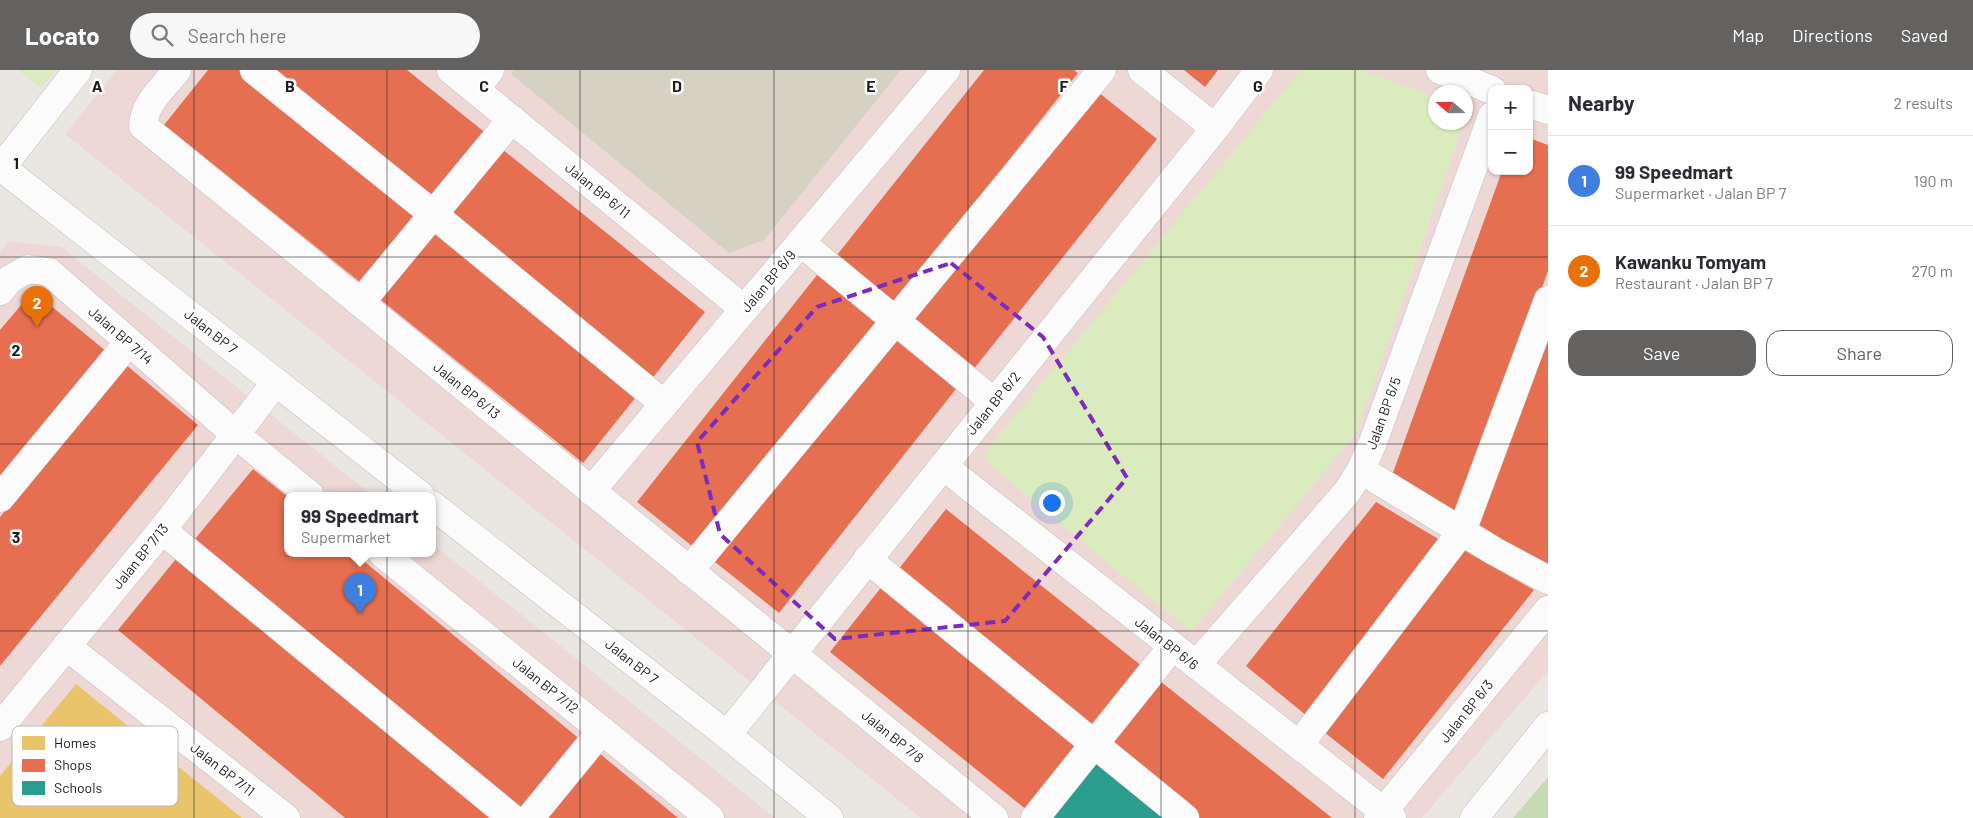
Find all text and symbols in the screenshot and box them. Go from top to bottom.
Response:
search box [130,13,480,58]
text: Locato [25,21,100,50]
icon: search [148,21,176,49]
text: Search here [188,24,286,47]
text: Map [1732,24,1764,46]
text: Directions [1792,24,1873,46]
text: Saved [1901,24,1948,46]
text: A [92,76,103,95]
text: B [285,76,295,95]
text: C [479,76,489,95]
text: D [672,76,682,95]
text: E [866,76,876,95]
text: F [1060,76,1069,95]
text: G [1253,76,1263,95]
north arrow [1428,85,1473,130]
map controls [1488,85,1533,175]
button: + [1488,85,1533,130]
text: Nearby [1568,90,1634,115]
text: 2 results [1894,93,1953,112]
button: − [1488,130,1533,175]
text: 1 [13,153,19,172]
street label: Jalan BP 6/11 [562,159,634,221]
text: 99 Speedmart [1615,160,1733,183]
text: 1 [1581,171,1587,190]
text: 190 m [1914,171,1953,190]
text: Supermarket · Jalan BP 7 [1615,183,1786,202]
street label: Jalan BP 6/9 [737,246,799,316]
text: Kawanku Tomyam [1615,250,1766,273]
text: 2 [1580,261,1588,280]
text: 270 m [1911,261,1953,280]
text: Restaurant · Jalan BP 7 [1615,273,1773,292]
pin: 2 [21,286,53,327]
street label: Jalan BP 7/14 [85,302,157,368]
street label: Jalan BP 7 [181,305,241,357]
button: Save [1568,330,1756,376]
button: Share [1766,330,1953,376]
text: 2 [12,340,21,359]
street label: Jalan BP 6/13 [430,358,504,422]
street label: Jalan BP 6/2 [962,368,1024,438]
street label: Jalan BP 6/5 [1362,374,1404,452]
your location [1039,490,1065,516]
popup [284,492,436,557]
text: 99 Speedmart [301,504,419,527]
street label: Jalan BP 7/13 [108,520,172,592]
text: 3 [12,527,20,546]
text: Supermarket [301,527,391,546]
pin: 1 [344,573,376,614]
street label: Jalan BP 6/6 [1132,613,1202,673]
street label: Jalan BP 7 [602,635,662,687]
street label: Jalan BP 7/12 [510,653,582,717]
street label: Jalan BP 6/3 [1436,676,1496,746]
street label: Jalan BP 7/8 [859,706,927,766]
legend [12,726,178,806]
text: Homes [54,734,97,751]
street label: Jalan BP 7/11 [187,739,259,799]
text: Shops [54,756,92,773]
text: Schools [54,779,102,796]

